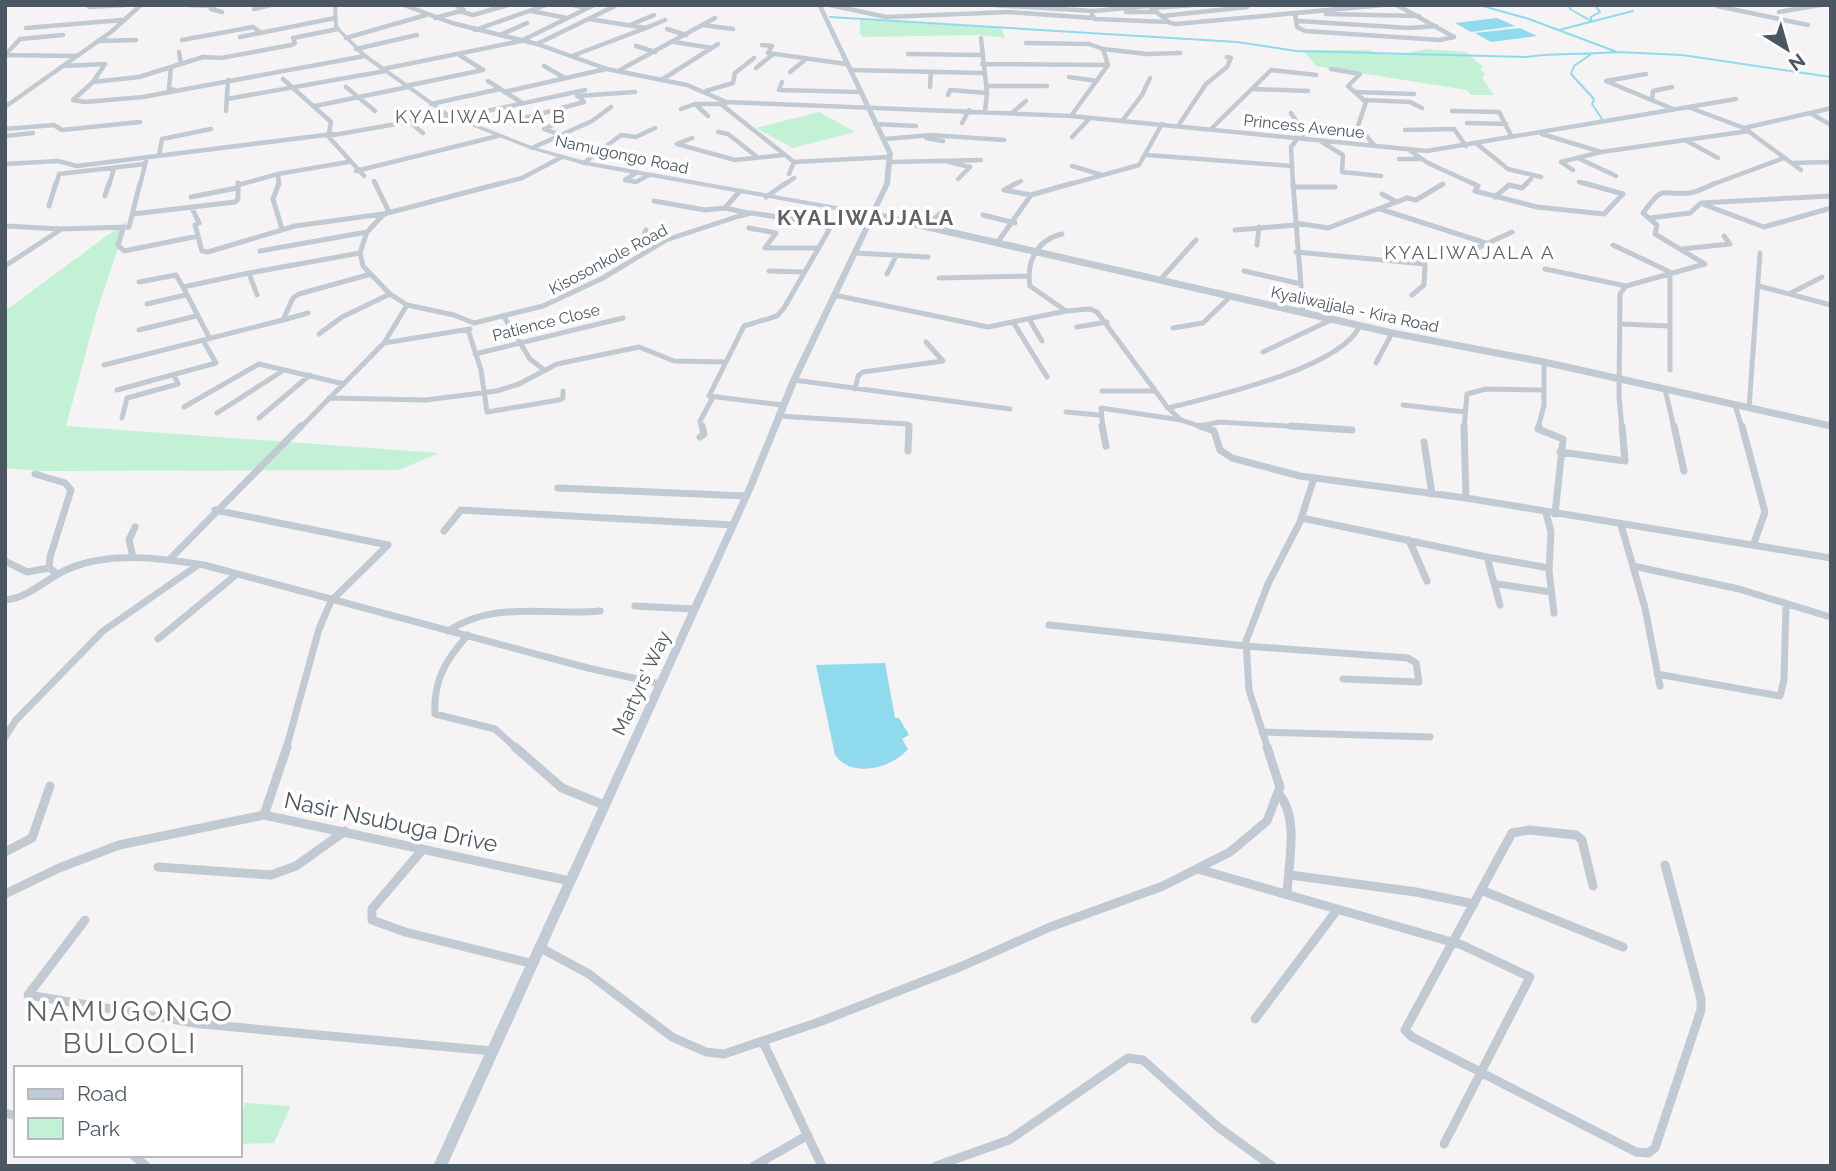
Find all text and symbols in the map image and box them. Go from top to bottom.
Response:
north arrow [1752,14,1822,84]
text: N [1785,49,1810,76]
district label: KYALIWAJALA B [395,105,567,127]
street label: Princess Avenue [1242,111,1365,142]
street label: Namugongo Road [553,131,690,178]
district label: KYALIWAJJALA [777,205,955,230]
street label: Kisosonkole Road [546,220,671,299]
district label: KYALIWAJALA A [1384,241,1556,263]
street label: Kyaliwajjala - Kira Road [1269,282,1441,337]
street label: Patience Close [490,300,602,345]
street label: Martyrs' Way [607,627,675,739]
street label: Nasir Nsubuga Drive [282,786,500,857]
district label: NAMUGONGO BULOOLI [26,995,234,1060]
legend [14,1066,242,1157]
text: Road [77,1081,127,1106]
text: Park [77,1116,120,1141]

